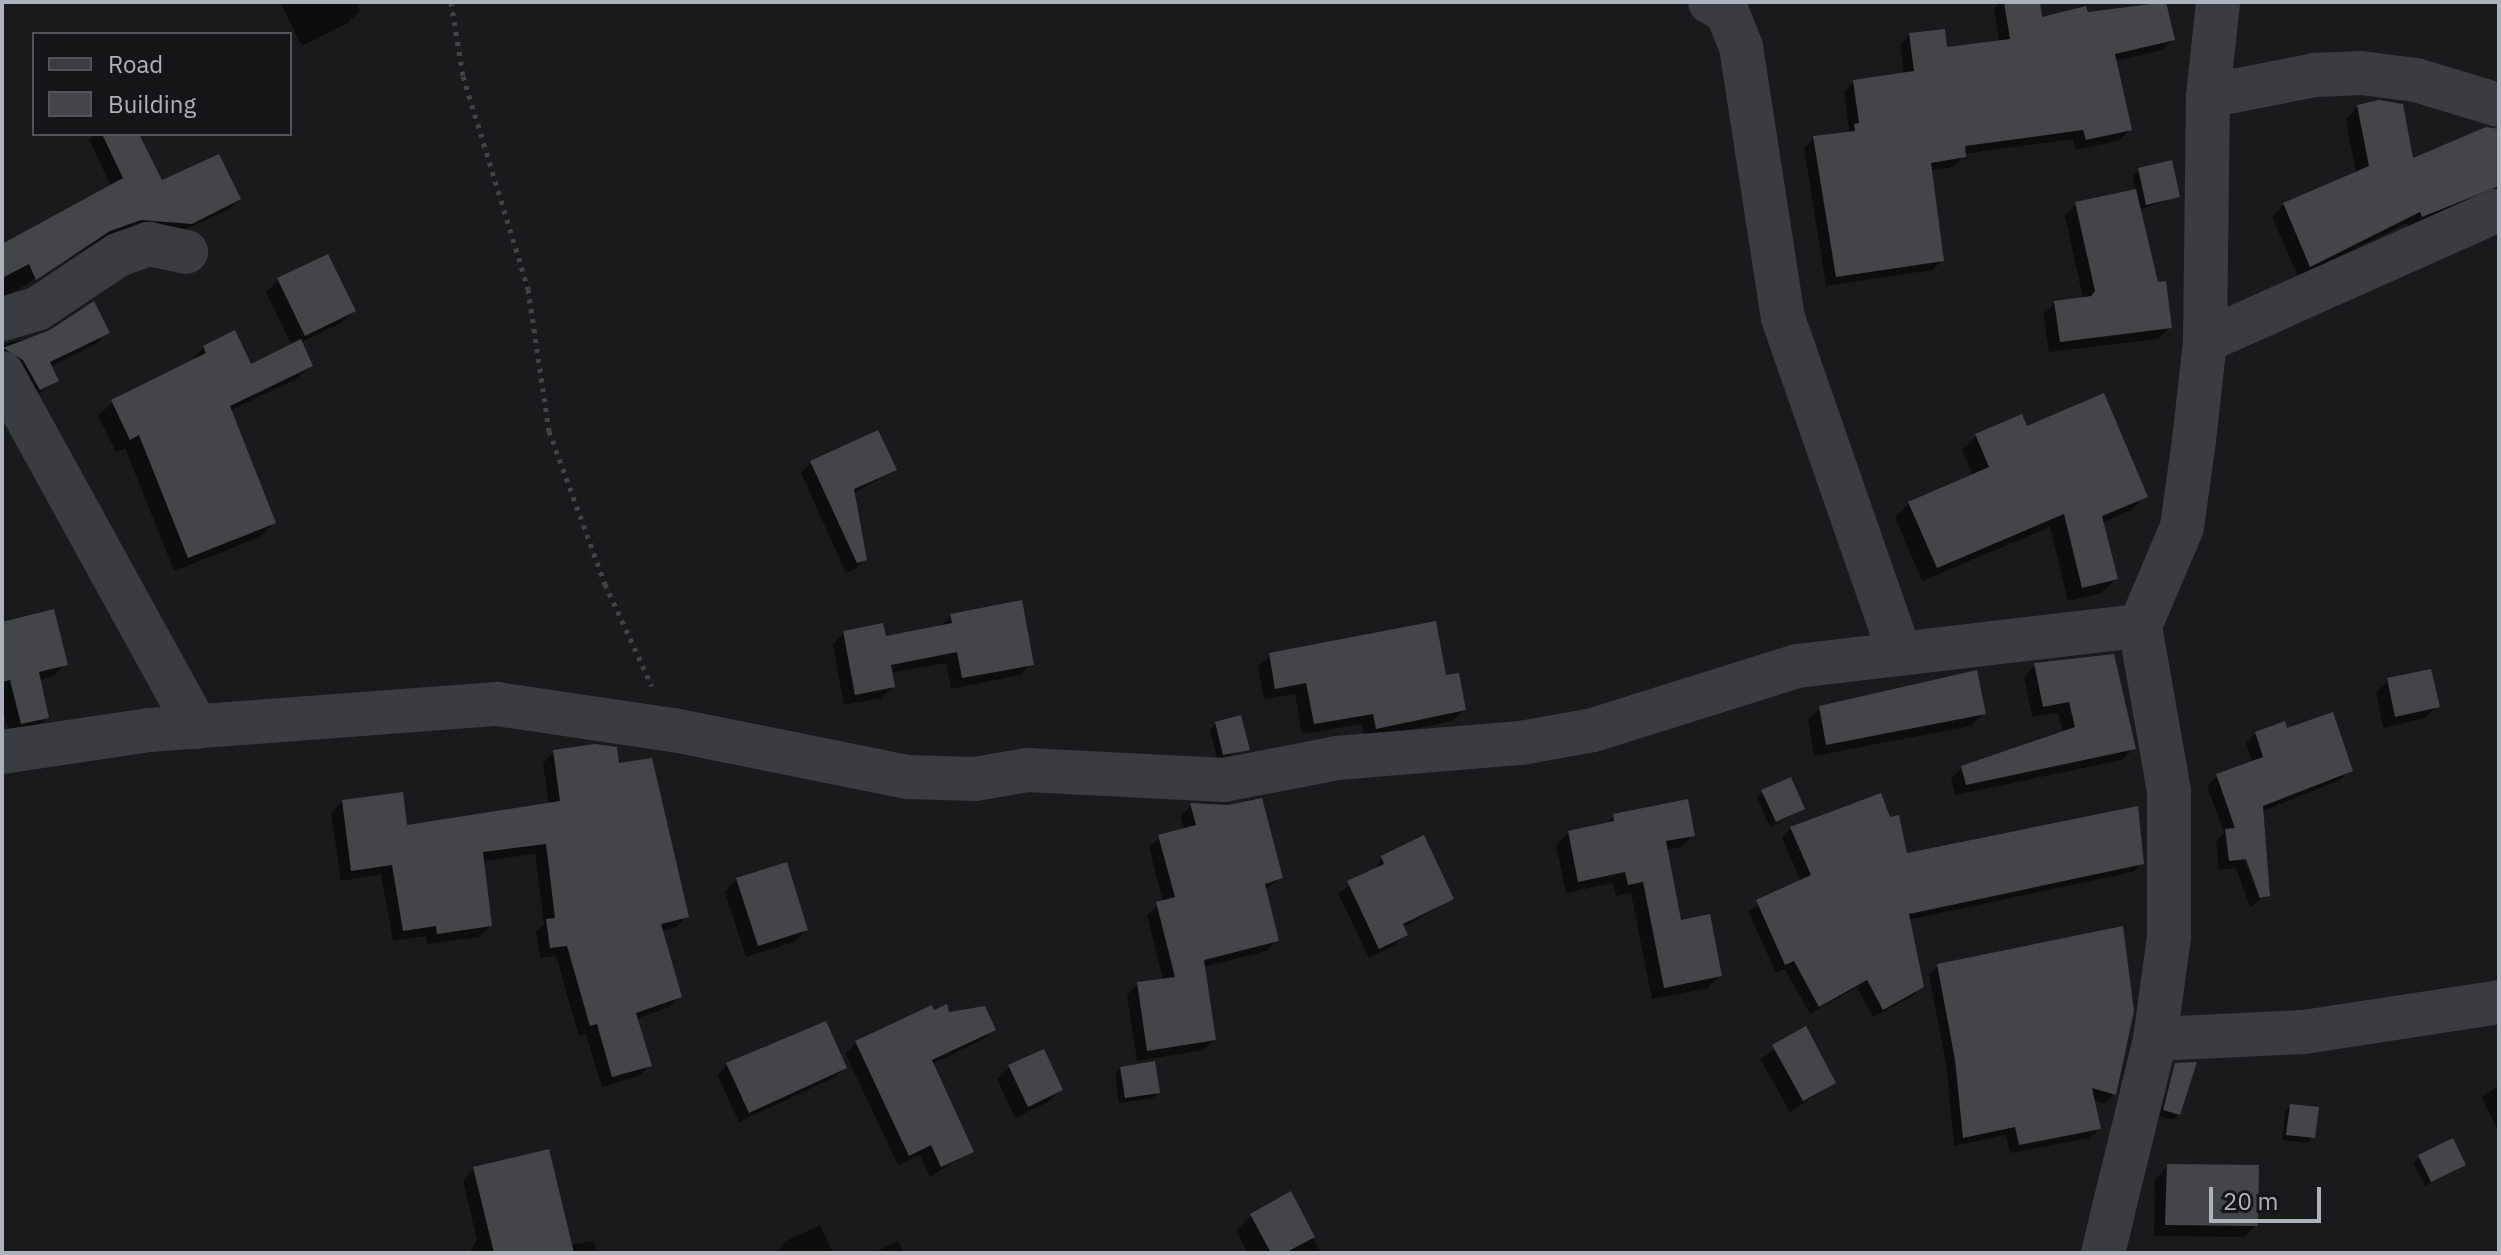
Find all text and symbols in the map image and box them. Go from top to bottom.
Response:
legend [32,32,292,136]
text: Road [108,48,163,80]
text: Building [108,88,196,120]
scale bar [2213,1171,2325,1221]
text: 20 m [2223,1185,2278,1217]

